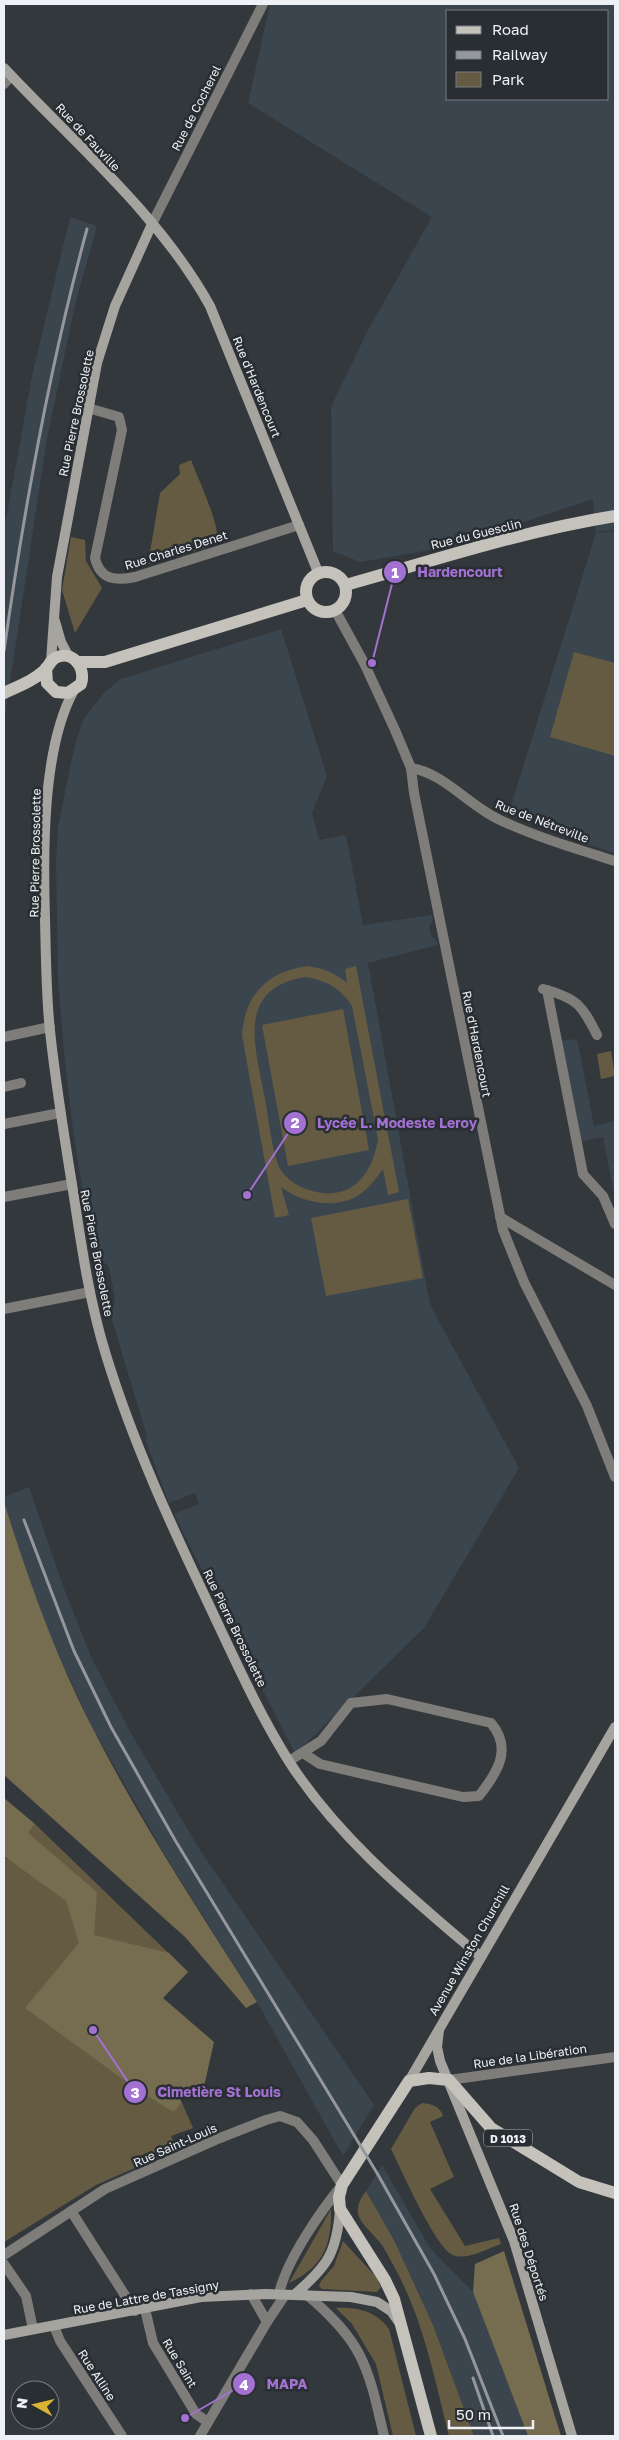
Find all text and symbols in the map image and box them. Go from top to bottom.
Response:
legend [446,10,609,100]
text: Road [492,20,529,38]
text: Railway [492,45,548,63]
street label: Rue de Cocherel [168,63,224,153]
text: Park [492,70,525,88]
street label: Rue de Fauville [53,100,123,174]
street label: Rue d'Hardencourt [230,334,284,440]
street label: Rue Pierre Brossolette [55,348,97,478]
street label: Rue du Guesclin [429,515,523,553]
street label: Rue Charles Denet [123,527,229,573]
callout: Hardencourt [382,558,513,587]
text: 1 [391,563,399,581]
text: Hardencourt [417,563,503,580]
street label: Rue Pierre Brossolette [26,788,44,918]
street label: Rue de Nétreville [493,796,591,846]
street label: Rue d'Hardencourt [459,990,495,1099]
callout: Lycée L. Modeste Leroy [282,1109,488,1138]
text: 2 [290,1113,300,1131]
text: Lycée L. Modeste Leroy [317,1114,478,1131]
street label: Rue Pierre Brossolette [77,1188,117,1318]
street label: Rue Pierre Brossolette [200,1567,270,1689]
street label: Avenue Winston Churchill [425,1882,513,2018]
street label: Rue de la Libération [472,2041,588,2071]
callout: Cimetière St Louis [122,2078,291,2107]
text: 3 [130,2083,140,2101]
text: Cimetière St Louis [157,2083,281,2100]
street label: Rue Saint-Louis [131,2120,219,2170]
road number: D 1013 [484,2130,532,2146]
street label: Rue des Déportés [506,2201,552,2303]
street label: Rue de Lattre de Tassigny [72,2277,220,2317]
street label: Rue Saint [159,2336,201,2391]
street label: Rue Alline [75,2347,119,2404]
callout: MAPA [231,2370,317,2399]
text: 4 [239,2375,249,2393]
text: MAPA [267,2375,307,2392]
north arrow [10,2380,60,2430]
text: N [12,2397,31,2410]
scale bar [449,2398,533,2430]
text: 50 m [456,2405,491,2423]

